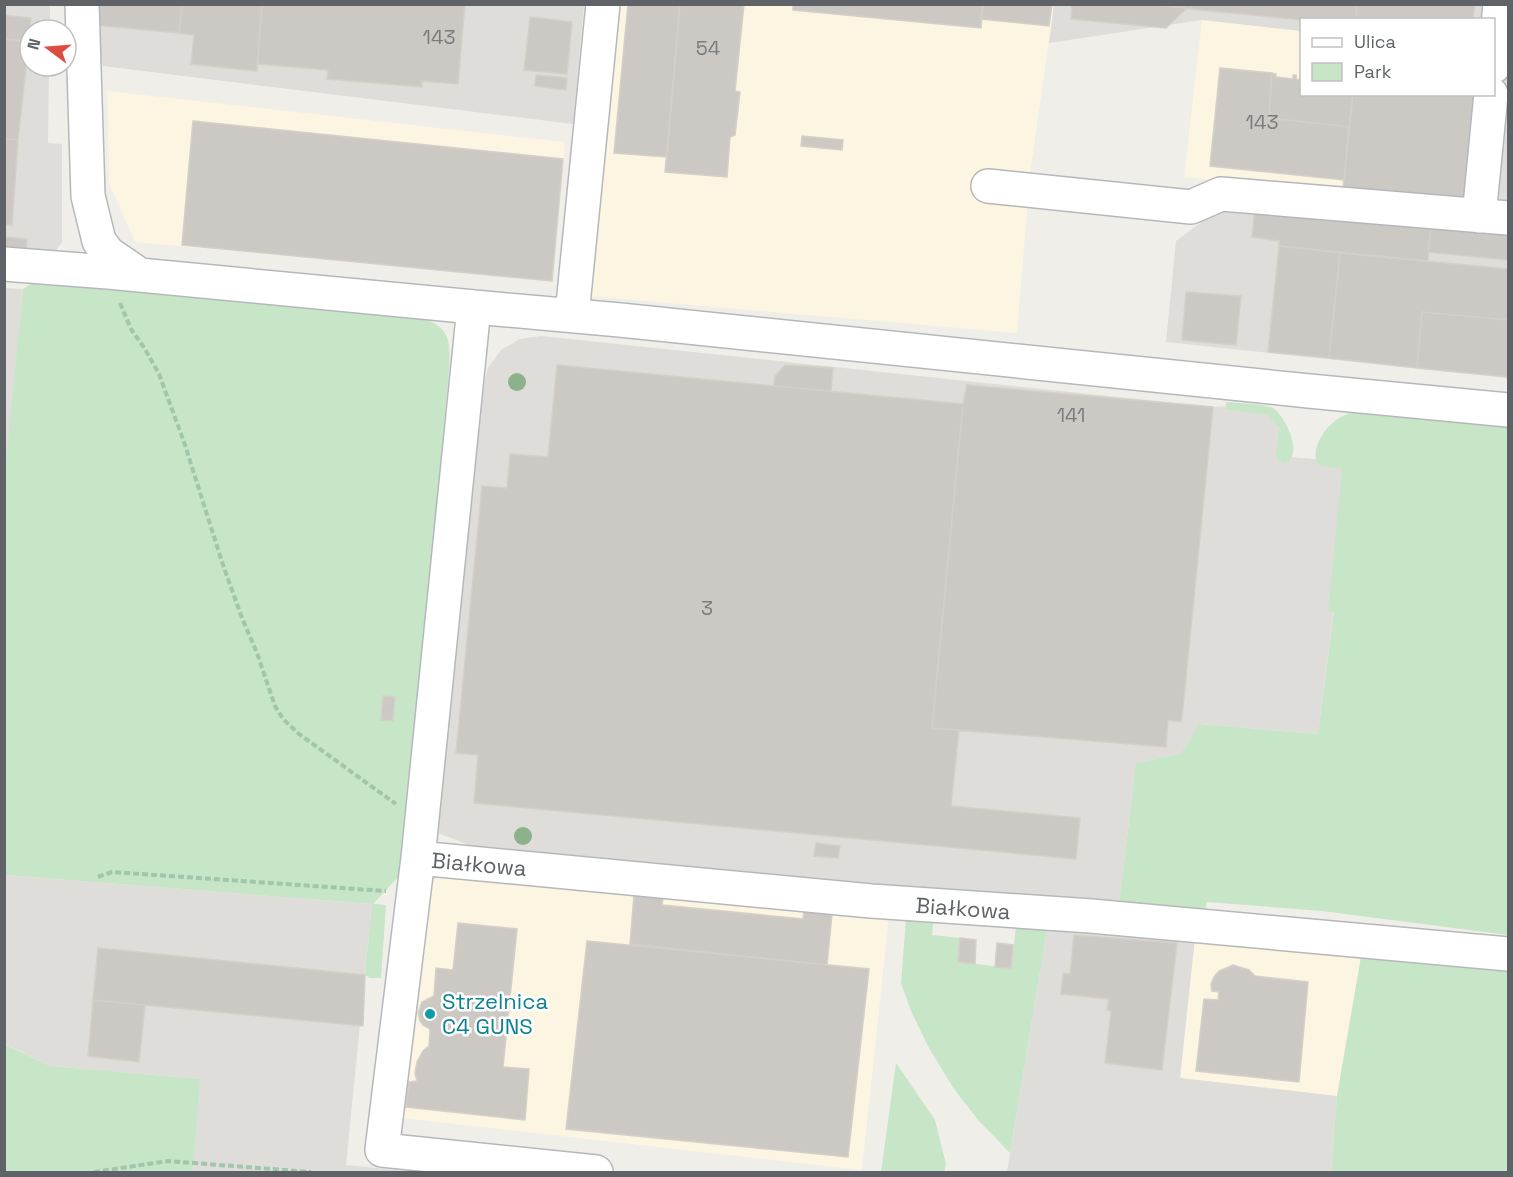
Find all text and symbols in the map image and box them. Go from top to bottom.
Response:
north arrow [18,18,78,78]
legend [1300,18,1495,96]
house number: 143 [423,24,455,50]
text: Ulica [1354,30,1396,53]
house number: 54 [696,35,720,61]
text: N [22,36,46,52]
text: Park [1354,60,1392,83]
house number: 143 [1246,109,1278,135]
house number: 141 [1057,402,1085,428]
house number: 3 [701,595,713,621]
street label: Białkowa [430,846,528,882]
street label: Białkowa [914,891,1012,925]
place label: Strzelnica C4 GUNS [442,987,548,1040]
marker: Strzelnica C4 GUNS [423,1007,437,1021]

